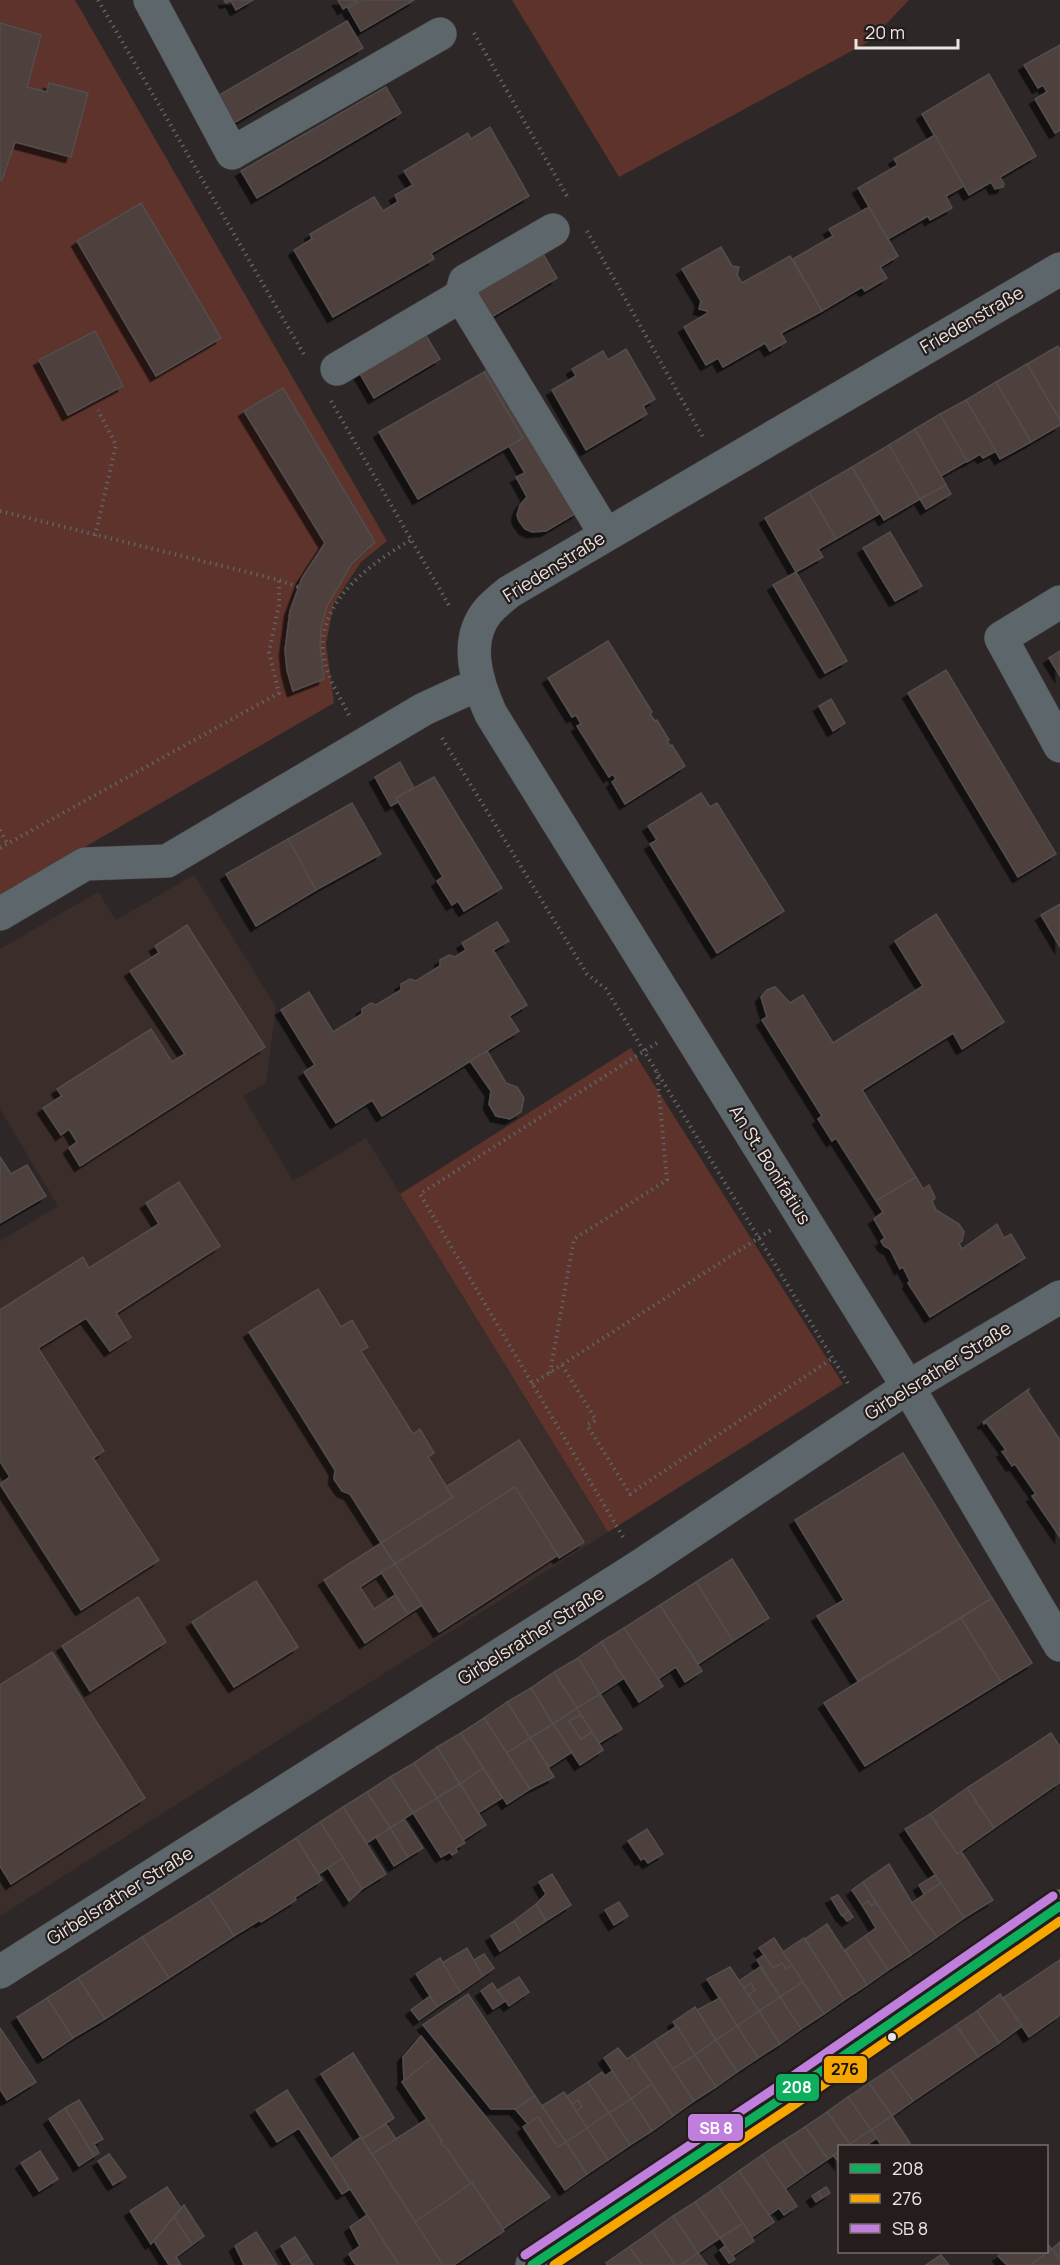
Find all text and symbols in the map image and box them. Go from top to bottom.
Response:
scale bar [856,12,958,50]
text: 20 m [865,20,905,44]
street label: Friedenstraße [915,280,1028,359]
street label: Friedenstraße [498,525,609,607]
street label: An St. Bonifatius [725,1100,817,1229]
street label: Girbelsrather Straße [860,1315,1015,1425]
street label: Girbelsrather Straße [453,1580,608,1690]
street label: Girbelsrather Straße [42,1840,197,1950]
unlabelled marker [886,2031,898,2043]
line badge: 276 [823,2055,868,2084]
text: 276 [831,2058,859,2080]
line badge: 208 [775,2073,820,2102]
text: 208 [782,2076,812,2098]
line badge: SB 8 [687,2113,744,2142]
text: SB 8 [699,2117,733,2139]
legend [838,2145,1048,2253]
text: 208 [892,2156,924,2180]
text: 276 [892,2186,922,2210]
text: SB 8 [892,2216,928,2240]

